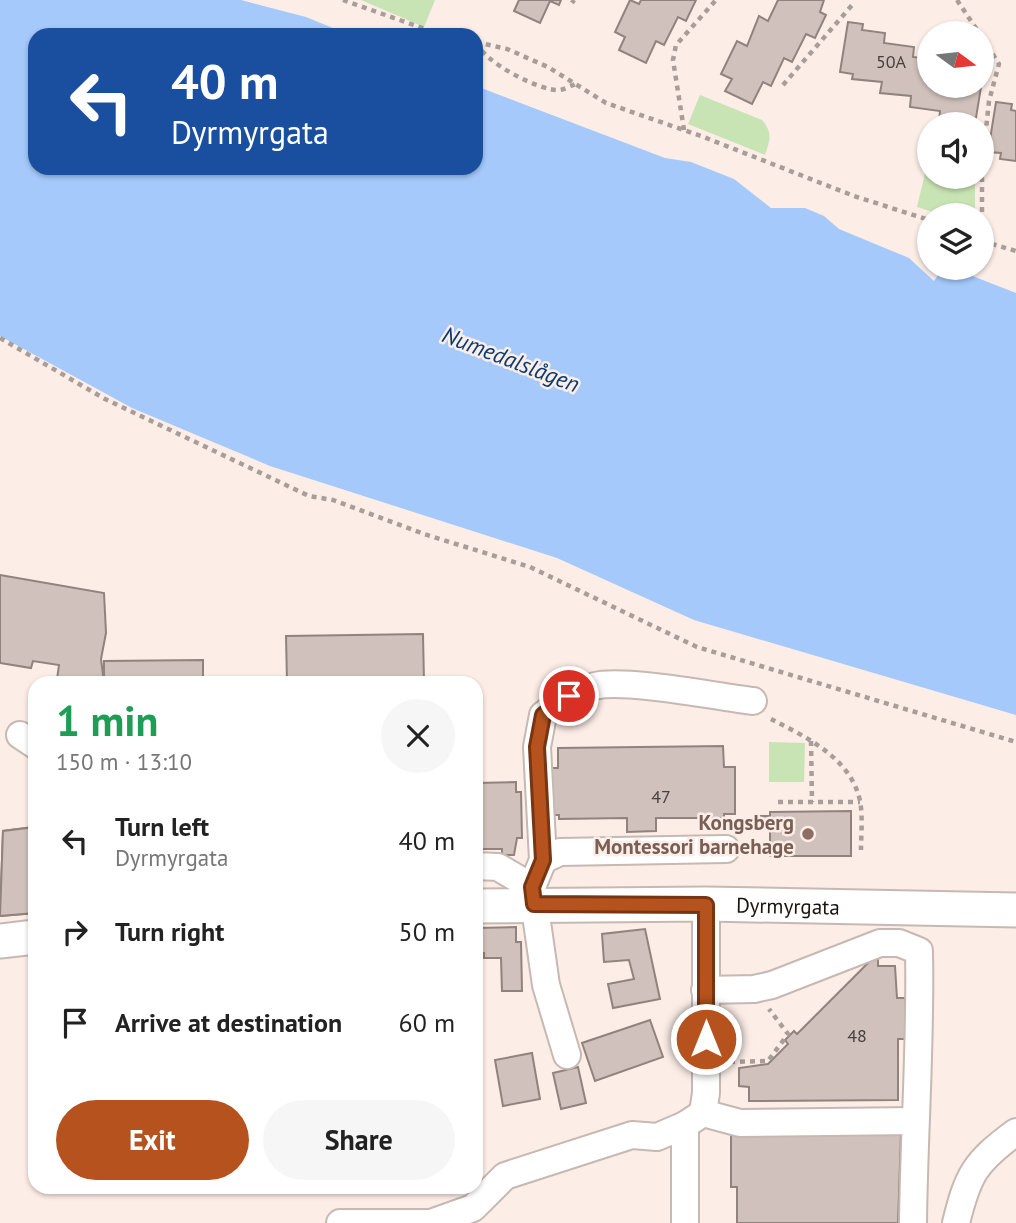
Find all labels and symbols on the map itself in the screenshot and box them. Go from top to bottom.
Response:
north arrow [917,21,994,98]
house number: 50A [876,50,907,73]
water label: Numedalslågen [438,320,584,398]
pin [539,666,599,726]
house number: 47 [651,785,671,808]
place label: Kongsberg Montessori barnehage [594,809,794,860]
marker: Kongsberg Montessori barnehage [800,826,816,842]
street label: Dyrmyrgata [736,891,840,920]
position arrow [669,1002,743,1076]
house number: 48 [847,1024,867,1047]

